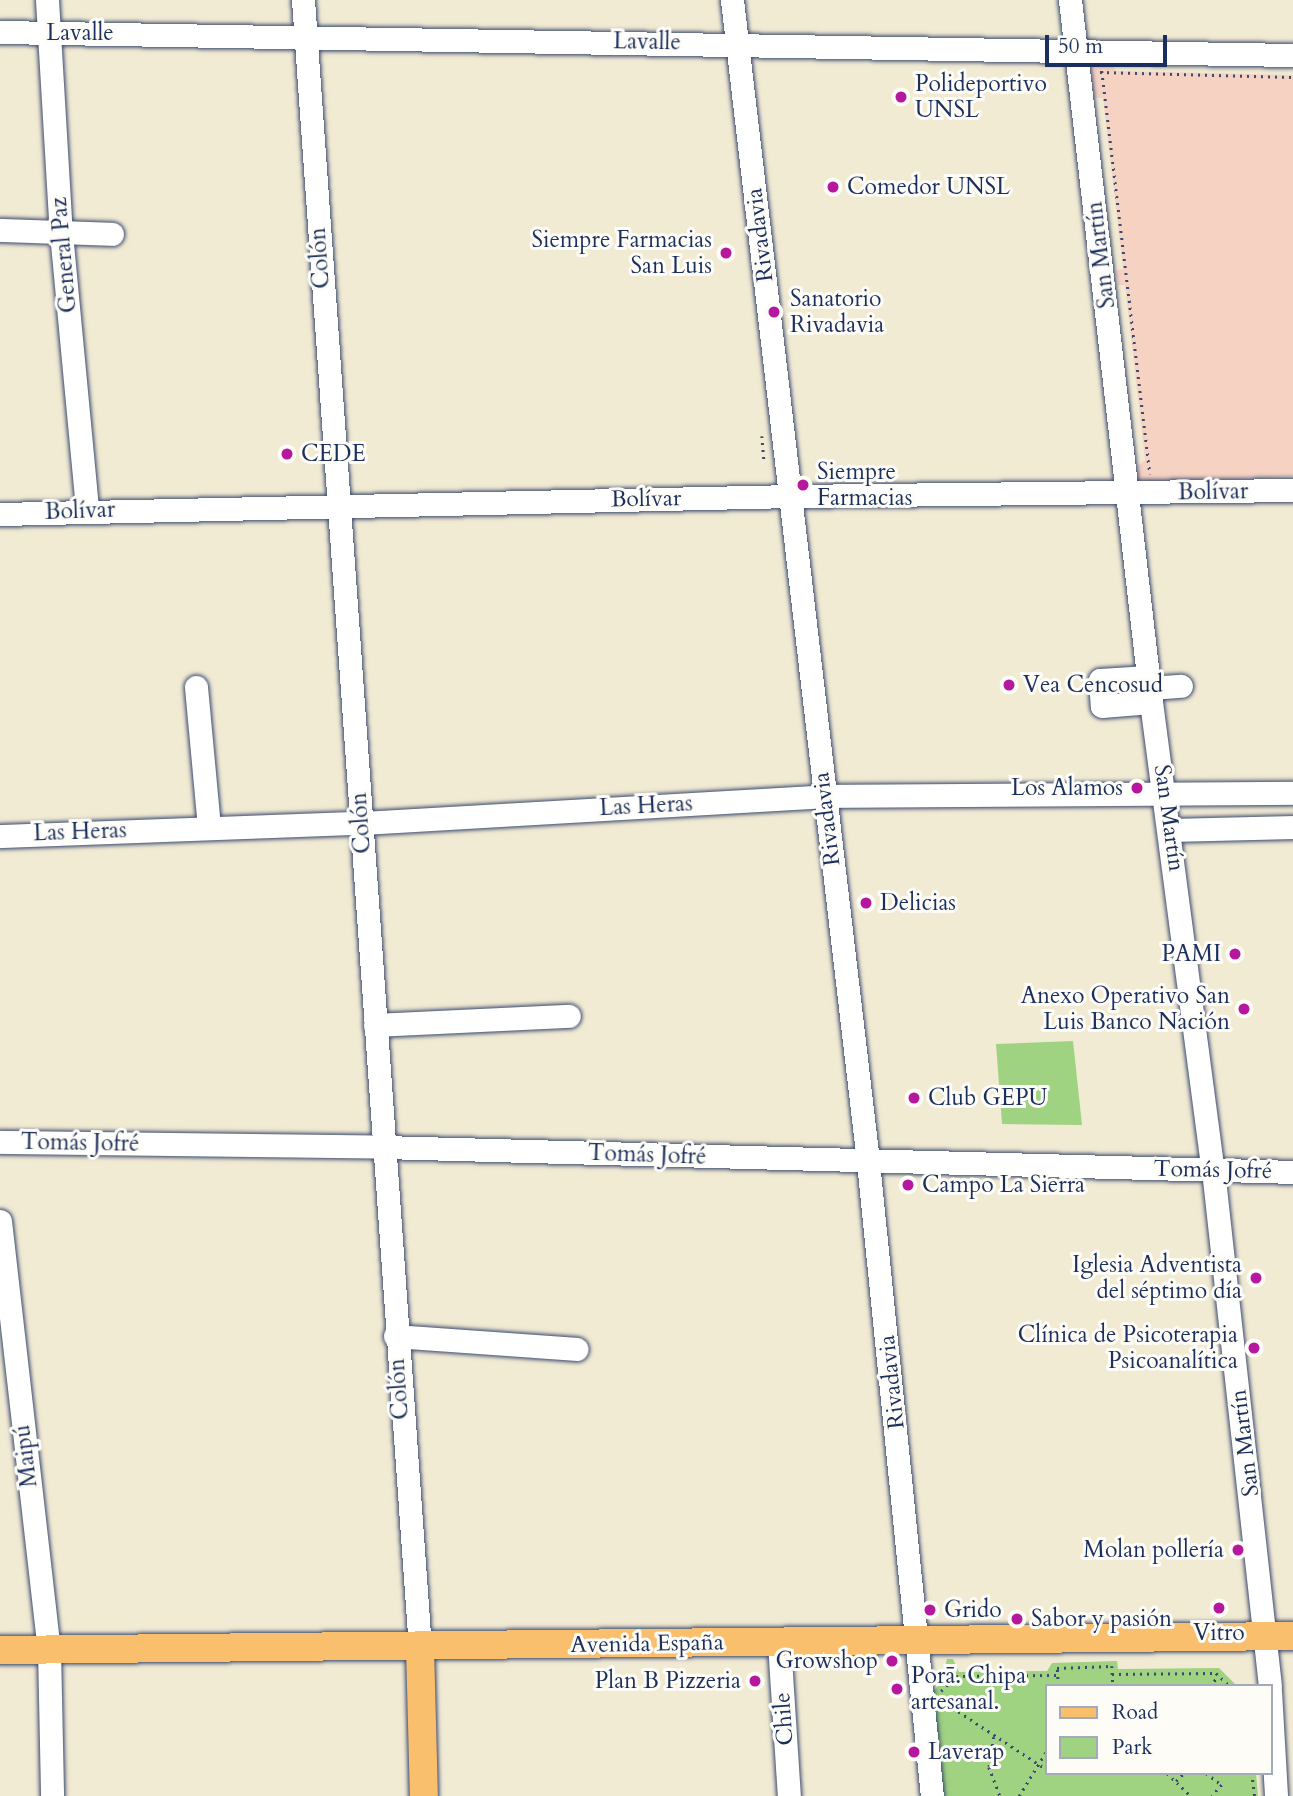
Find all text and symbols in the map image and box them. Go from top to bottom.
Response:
street label: Lavalle [46,19,114,47]
scale bar [1048,21,1170,65]
street label: Lavalle [613,28,681,56]
text: 50 m [1058,32,1103,61]
place label: Polideportivo UNSL [915,70,1047,124]
marker: Polideportivo UNSL [893,89,909,105]
place label: Comedor UNSL [847,173,1010,201]
marker: Comedor UNSL [825,179,841,195]
street label: Rivadavia [741,187,779,283]
street label: General Paz [45,196,83,314]
street label: San Martín [1081,200,1121,310]
street label: Colón [304,226,336,290]
place label: Siempre Farmacias San Luis [531,226,712,280]
marker: Siempre Farmacias San Luis [718,245,734,261]
place label: Sanatorio Rivadavia [790,285,884,339]
marker: Sanatorio Rivadavia [764,302,784,322]
place label: CEDE [301,440,366,468]
marker: CEDE [279,446,295,462]
place label: Siempre Farmacias [817,458,912,512]
marker: Siempre Farmacias [795,477,811,493]
street label: Bolívar [1178,478,1248,506]
street label: Bolívar [611,485,681,513]
street label: Bolívar [44,496,116,526]
place label: Vea Cencosud [1023,671,1163,699]
marker: Vea Cencosud [1001,677,1017,693]
street label: San Martín [1148,763,1190,873]
street label: Rivadavia [808,771,846,867]
place label: Los Alamos [1011,774,1123,802]
marker: Los Alamos [1129,780,1145,796]
street label: Las Heras [599,790,693,822]
street label: Colón [345,791,377,855]
street label: Las Heras [33,817,127,847]
place label: Delicias [880,889,956,917]
marker: Delicias [858,895,874,911]
place label: PAMI [1162,940,1221,968]
marker: PAMI [1227,946,1243,962]
place label: Anexo Operativo San Luis Banco Nación [1021,982,1230,1036]
marker: Anexo Operativo San Luis Banco Nación [1236,1001,1252,1017]
place label: Club GEPU [928,1084,1047,1112]
marker: Club GEPU [906,1090,922,1106]
street label: Tomás Jofré [20,1128,140,1158]
street label: Tomás Jofré [587,1139,707,1171]
street label: Tomás Jofré [1153,1155,1273,1185]
place label: Campo La Sierra [922,1171,1085,1199]
marker: Campo La Sierra [900,1177,916,1193]
place label: Iglesia Adventista del séptimo día [1072,1251,1242,1305]
marker: Iglesia Adventista del séptimo día [1248,1270,1264,1286]
place label: Clínica de Psicoterapia Psicoanalítica [1018,1321,1238,1375]
street label: Rivadavia [873,1334,911,1430]
marker: Clínica de Psicoterapia Psicoanalítica [1244,1338,1264,1358]
street label: Colón [383,1357,415,1421]
street label: San Martín [1225,1388,1265,1498]
street label: Maipú [8,1423,44,1489]
place label: Molan pollería [1083,1536,1224,1564]
marker: Molan pollería [1230,1542,1246,1558]
place label: Grido [944,1596,1002,1624]
marker: Vitro [1211,1600,1227,1616]
marker: Grido [922,1602,938,1618]
place label: Sabor y pasión [1031,1605,1172,1633]
marker: Sabor y pasión [1009,1611,1025,1627]
place label: Vitro [1193,1619,1245,1647]
street label: Avenida España [570,1629,724,1659]
place label: Growshop [776,1647,878,1675]
marker: Growshop [884,1653,900,1669]
place label: Porā. Chipa artesanal. [911,1662,1026,1716]
place label: Plan B Pizzeria [595,1667,741,1695]
marker: Plan B Pizzeria [747,1673,763,1689]
marker: Porā. Chipa artesanal. [889,1681,905,1697]
legend [1044,1684,1272,1775]
street label: Chile [768,1692,800,1746]
text: Road [1112,1698,1158,1727]
text: Park [1112,1733,1152,1762]
place label: Laverap [928,1738,1005,1766]
marker: Laverap [906,1744,922,1760]

